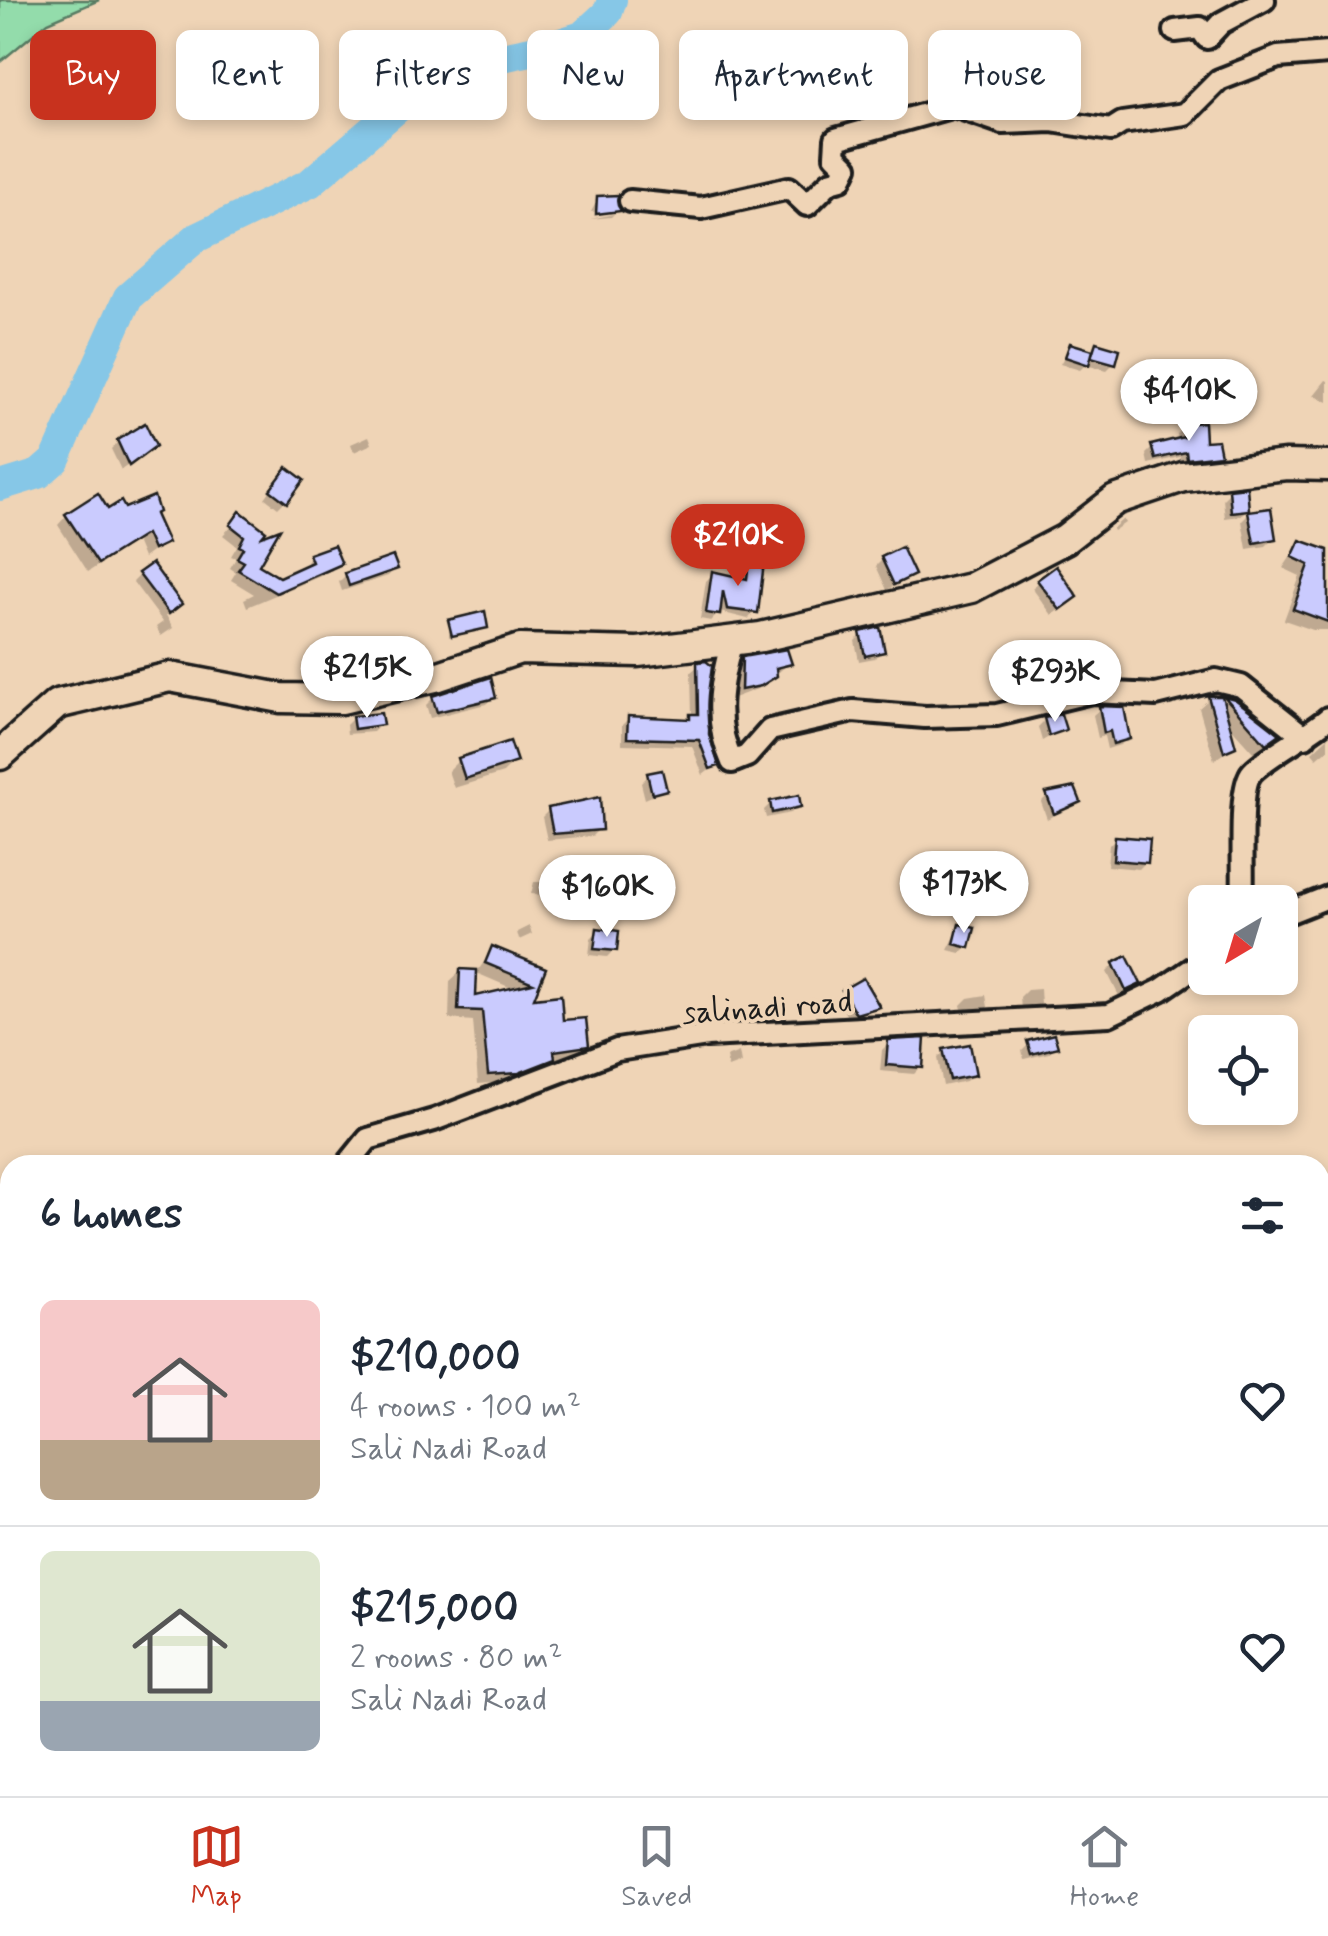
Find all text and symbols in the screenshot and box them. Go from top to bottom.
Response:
chip: Buy [30,30,156,120]
chip: Rent [176,30,319,120]
chip: Filters [339,30,507,120]
chip: New [527,30,659,120]
chip: Apartment [679,30,908,120]
chip: House [928,30,1081,120]
pin: $410K [1119,359,1259,444]
text: $410K [1142,370,1236,412]
pin: $210K [668,504,808,589]
text: $210K [693,515,783,557]
pin: $215K [297,636,437,721]
pin: $293K [985,640,1125,725]
text: $215K [323,647,411,689]
text: $293K [1010,651,1100,693]
pin: $173K [894,851,1034,936]
pin: $160K [537,855,677,940]
text: $173K [922,862,1006,904]
text: $160K [561,866,653,908]
north arrow [1188,885,1298,995]
map controls [1188,885,1298,1125]
street label: salinadi road [681,981,854,1035]
button: locate [1188,1015,1298,1125]
text: 6 homes [40,1188,183,1243]
icon: filters [1235,1188,1290,1243]
text: $210,000 [350,1331,520,1386]
icon: home [120,1340,240,1460]
icon: heart [1235,1373,1290,1428]
text: 4 rooms · 100 m² [350,1386,581,1428]
text: Sali Nadi Road [350,1428,547,1470]
text: $215,000 [350,1582,519,1637]
icon: home [120,1591,240,1711]
icon: heart [1235,1624,1290,1679]
text: 2 rooms · 80 m² [350,1637,563,1679]
text: Sali Nadi Road [350,1679,547,1721]
tab: Map [189,1819,244,1916]
tab: Saved [621,1819,692,1916]
tab: Home [1070,1819,1139,1916]

